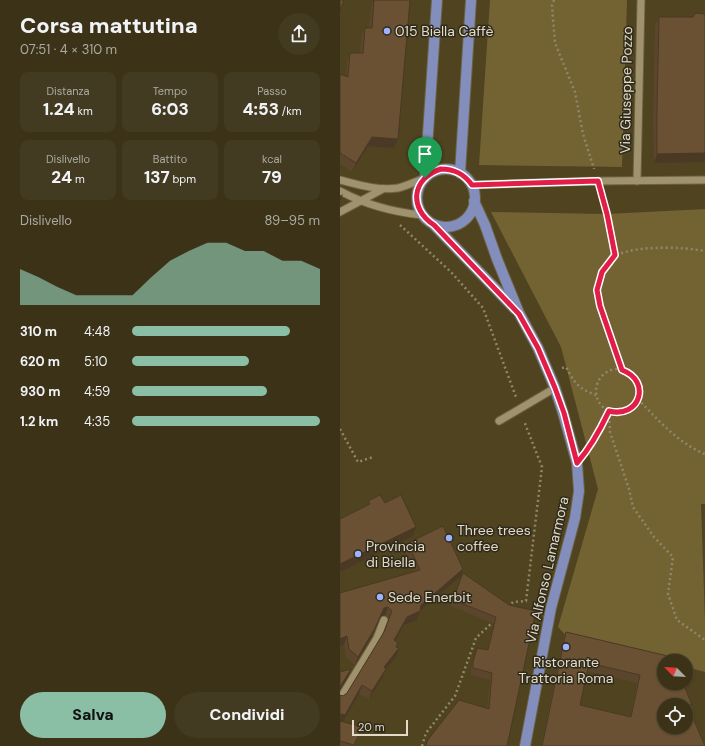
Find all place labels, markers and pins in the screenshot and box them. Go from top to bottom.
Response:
place label: 015 Biella Caffè [395,22,493,40]
marker: 015 Biella Caffè [382,26,392,36]
pin [408,137,442,178]
place label: Three trees coffee [457,521,531,555]
marker: Three trees coffee [444,533,454,543]
place label: Provincia di Biella [366,537,425,571]
marker: Provincia di Biella [353,549,363,559]
place label: Sede Enerbit [388,588,471,606]
marker: Sede Enerbit [375,592,385,602]
marker: Ristorante Trattoria Roma [561,642,571,652]
place label: Ristorante Trattoria Roma [519,653,613,687]

